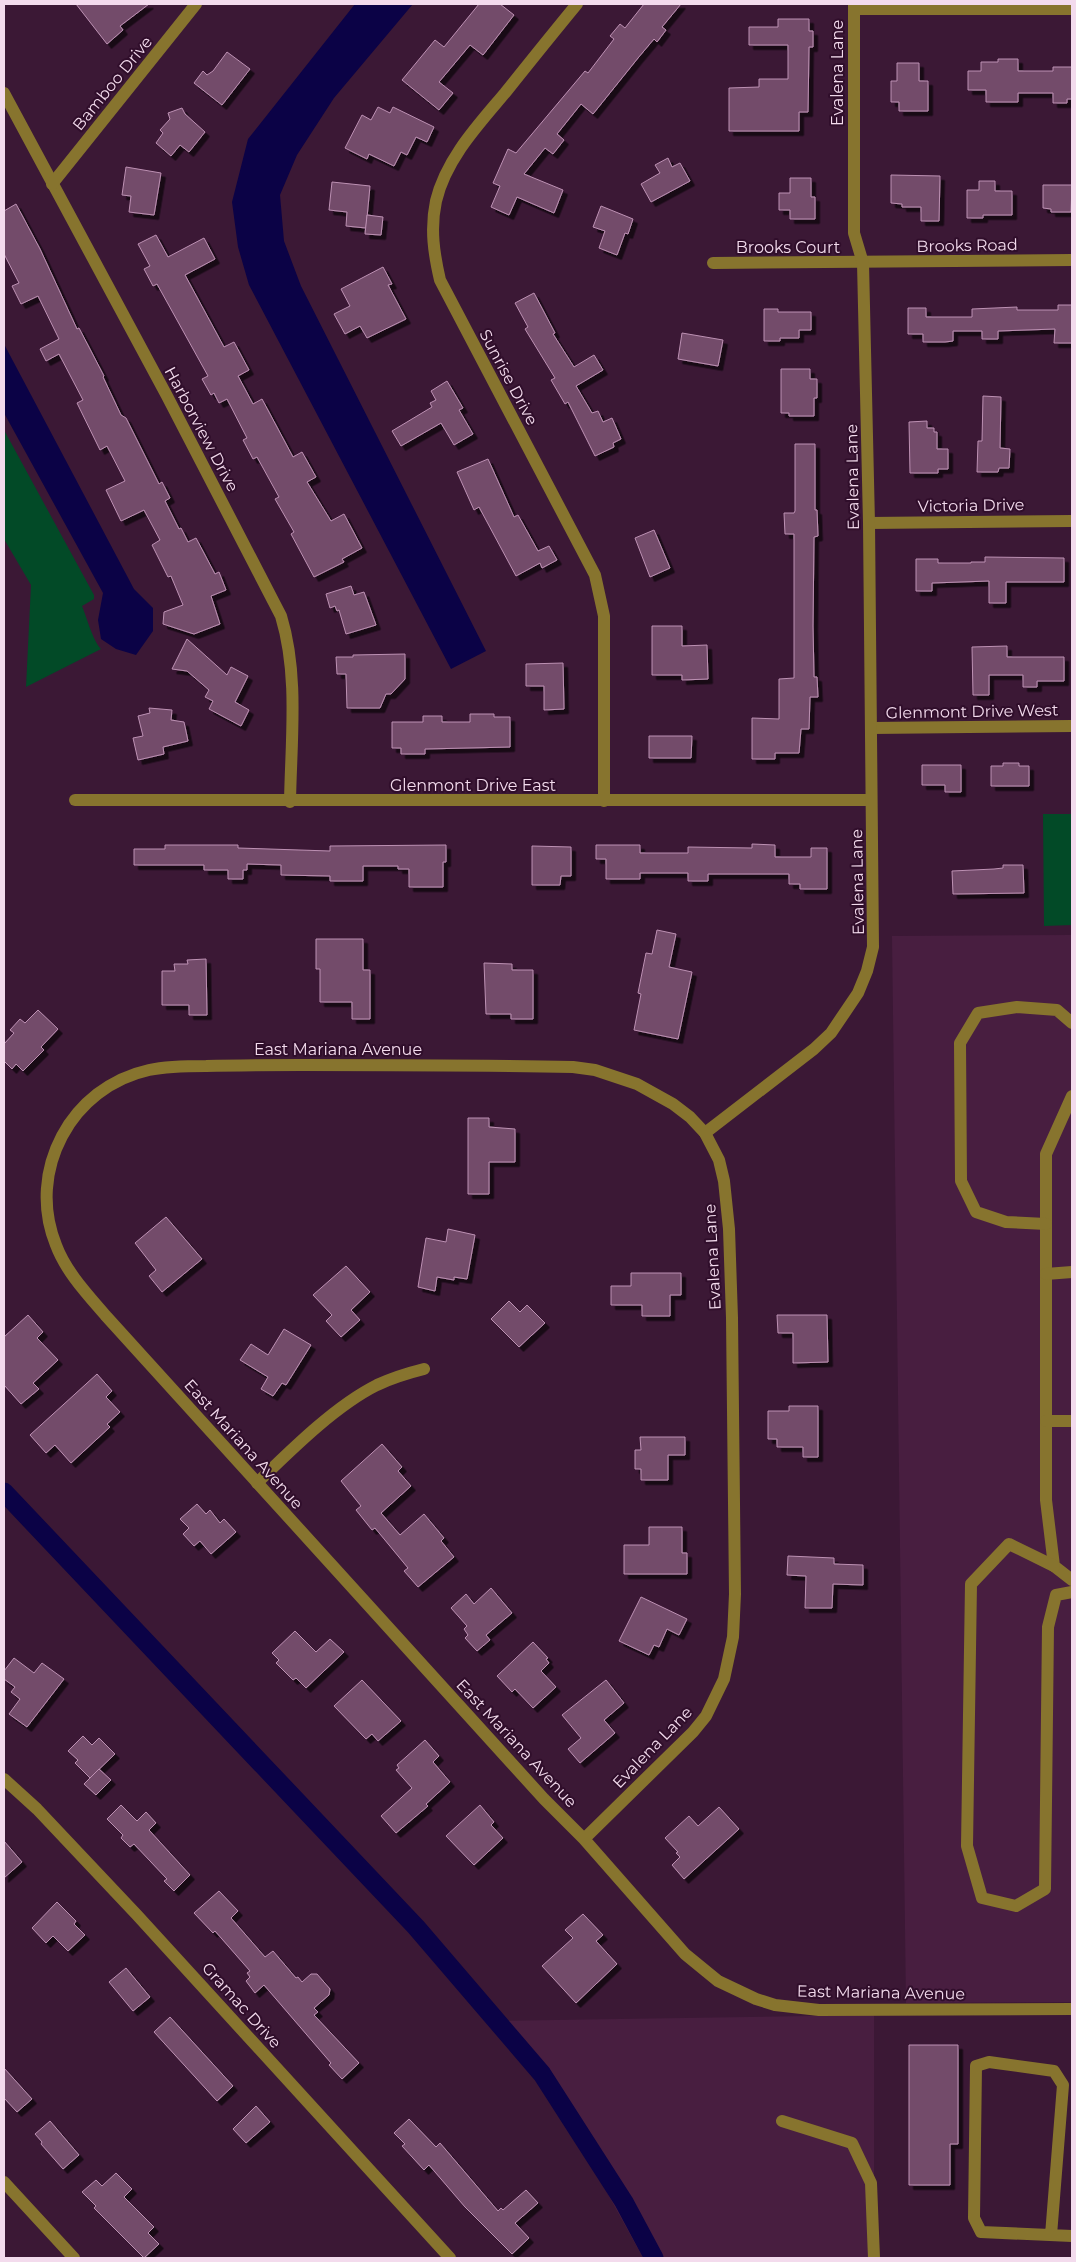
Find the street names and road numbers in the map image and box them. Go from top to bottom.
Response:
street label: Evalena Lane [828,20,847,126]
street label: Bamboo Drive [69,32,156,134]
street label: Brooks Road [916,235,1018,256]
street label: Brooks Court [736,238,841,257]
street label: Sunrise Drive [475,326,542,428]
street label: Harborview Drive [161,363,243,495]
street label: Evalena Lane [842,424,863,530]
street label: Victoria Drive [918,495,1025,516]
street label: Glenmont Drive West [886,700,1059,723]
street label: Glenmont Drive East [390,776,557,795]
street label: Evalena Lane [847,829,868,935]
street label: East Mariana Avenue [254,1040,422,1059]
street label: Evalena Lane [700,1204,725,1310]
street label: East Mariana Avenue [180,1376,307,1513]
street label: East Mariana Avenue [452,1675,581,1811]
street label: Evalena Lane [609,1703,696,1792]
street label: Gramac Drive [198,1958,285,2052]
street label: East Mariana Avenue [797,1982,965,2003]

